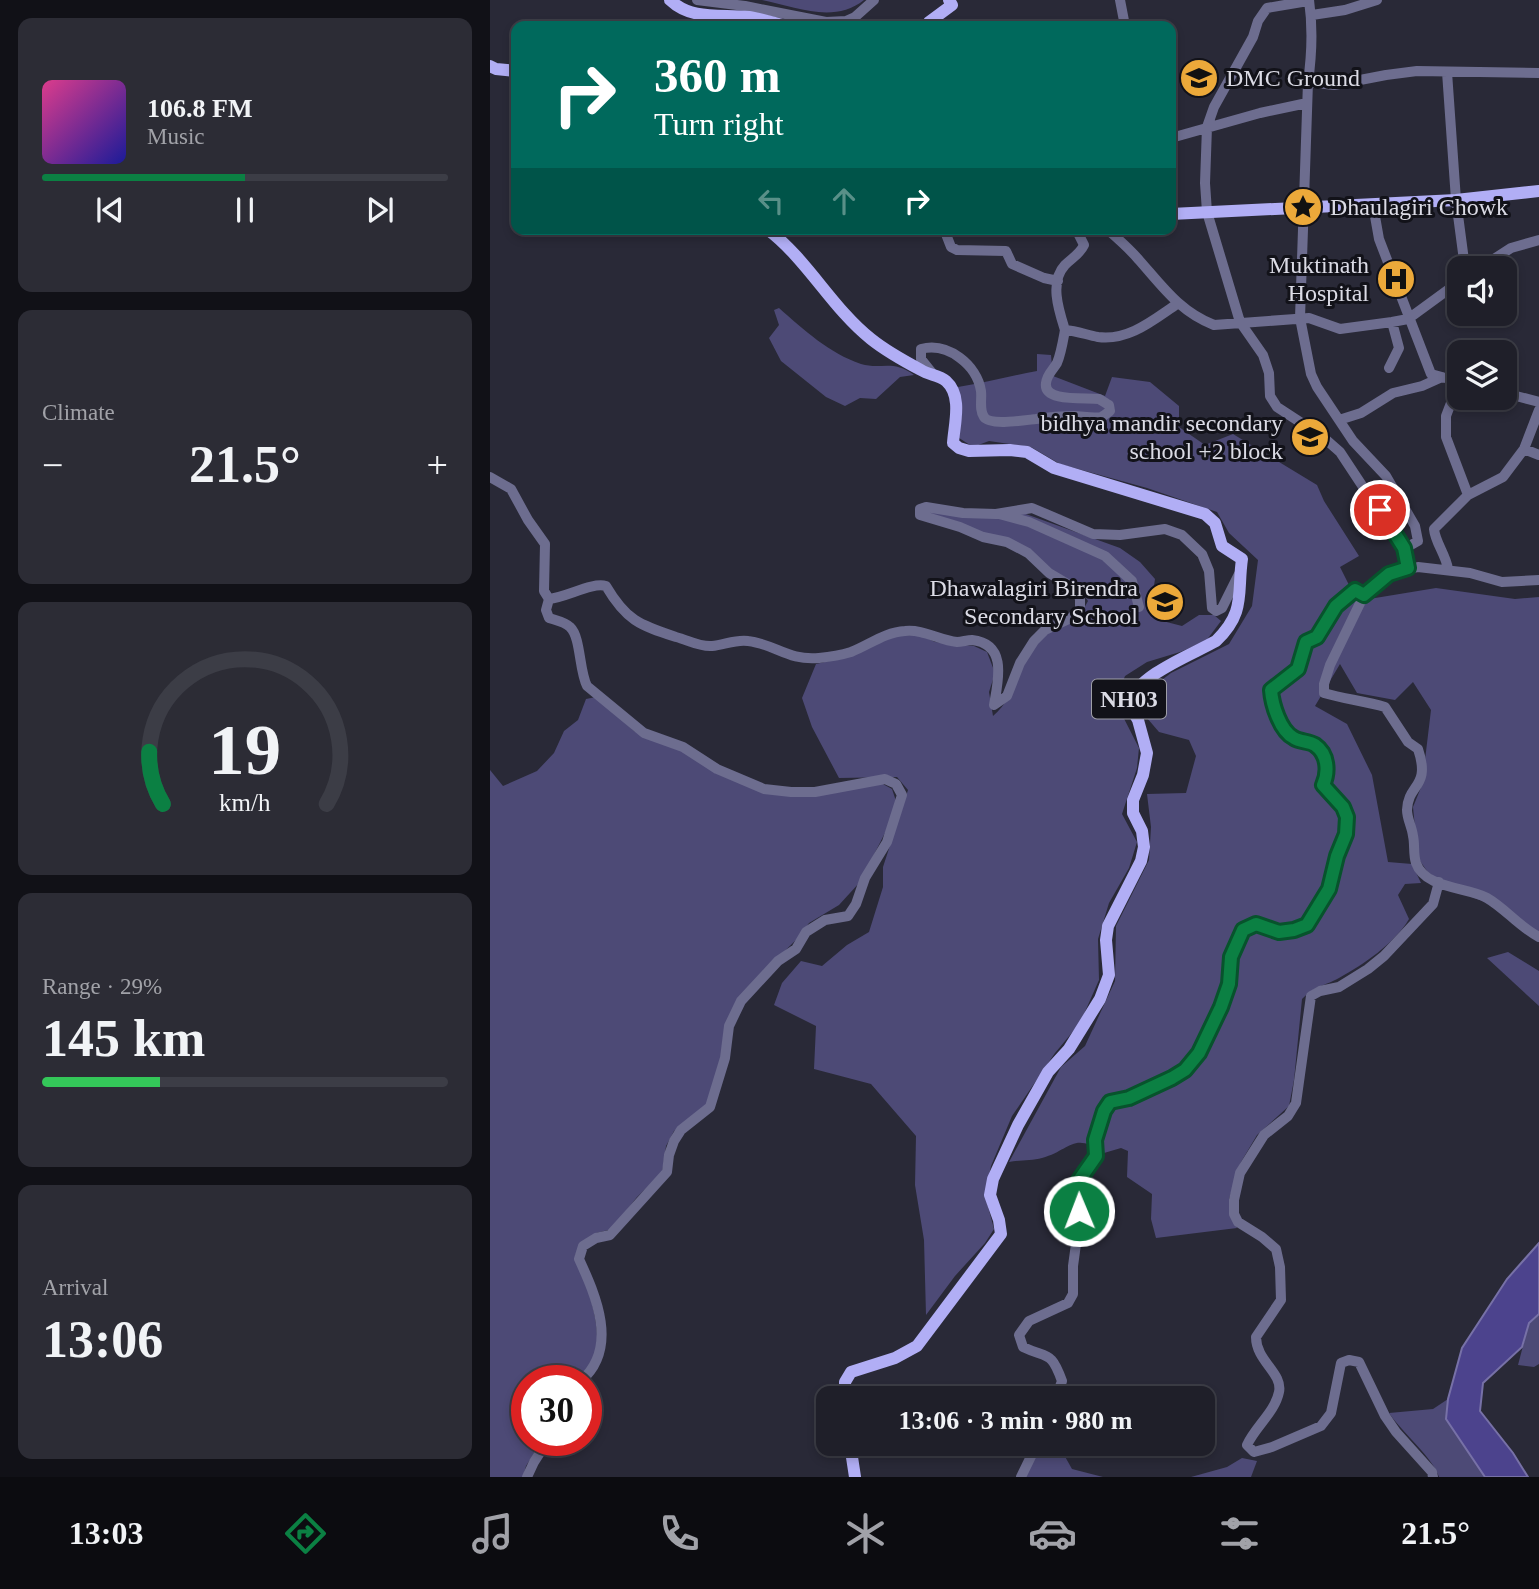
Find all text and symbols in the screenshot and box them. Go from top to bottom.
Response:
text: 360 m [654,48,781,103]
icon: right [539,49,630,140]
school or university icon: DMC Ground [1178,57,1220,99]
place label: DMC Ground [1226,65,1360,91]
text: 106.8 FM [147,94,252,123]
text: Turn right [654,106,784,142]
text: Music [147,124,205,149]
icon: left [752,182,790,220]
icon: ahead [825,182,863,220]
icon: right [898,182,936,220]
place icon: Dhaulagiri Chowk [1282,186,1324,228]
icon: previous [91,191,129,229]
icon: pause [226,191,264,229]
icon: next [361,191,399,229]
place label: Dhaulagiri Chowk [1330,194,1508,220]
place label: Muktinath Hospital [1269,252,1369,306]
map controls [1447,256,1517,410]
button: sound [1447,256,1517,326]
hospital icon: Muktinath Hospital [1375,258,1417,300]
button: layers [1447,340,1517,410]
text: Climate [42,400,115,425]
place label: bidhya mandir secondary school +2 block [1040,410,1283,464]
school or university icon: bidhya mandir secondary school +2 block [1289,416,1331,458]
text: 21.5° [189,436,301,493]
text: − [42,444,63,486]
text: + [427,444,448,486]
pin [1350,480,1410,540]
icon: arrive [1361,491,1399,529]
place label: Dhawalagiri Birendra Secondary School [929,575,1138,629]
school or university icon: Dhawalagiri Birendra Secondary School [1144,581,1186,623]
road number: NH03 [1092,680,1166,719]
text: 19 [209,710,281,791]
text: km/h [219,789,271,816]
text: Range · 29% [42,974,162,999]
text: 145 km [42,1010,205,1067]
position arrow [1042,1174,1116,1248]
text: Arrival [42,1275,108,1300]
text: 13:06 [42,1311,163,1368]
speed limit sign: 30 [511,1365,602,1456]
text: 13:06 · 3 min · 980 m [899,1406,1133,1435]
icon: directions [281,1509,330,1558]
icon: music [468,1509,517,1558]
icon: phone [655,1509,704,1558]
icon: climate [841,1509,890,1558]
icon: car [1028,1509,1077,1558]
icon: filters [1215,1509,1264,1558]
text: 13:03 [69,1515,144,1551]
text: 21.5° [1401,1515,1470,1551]

